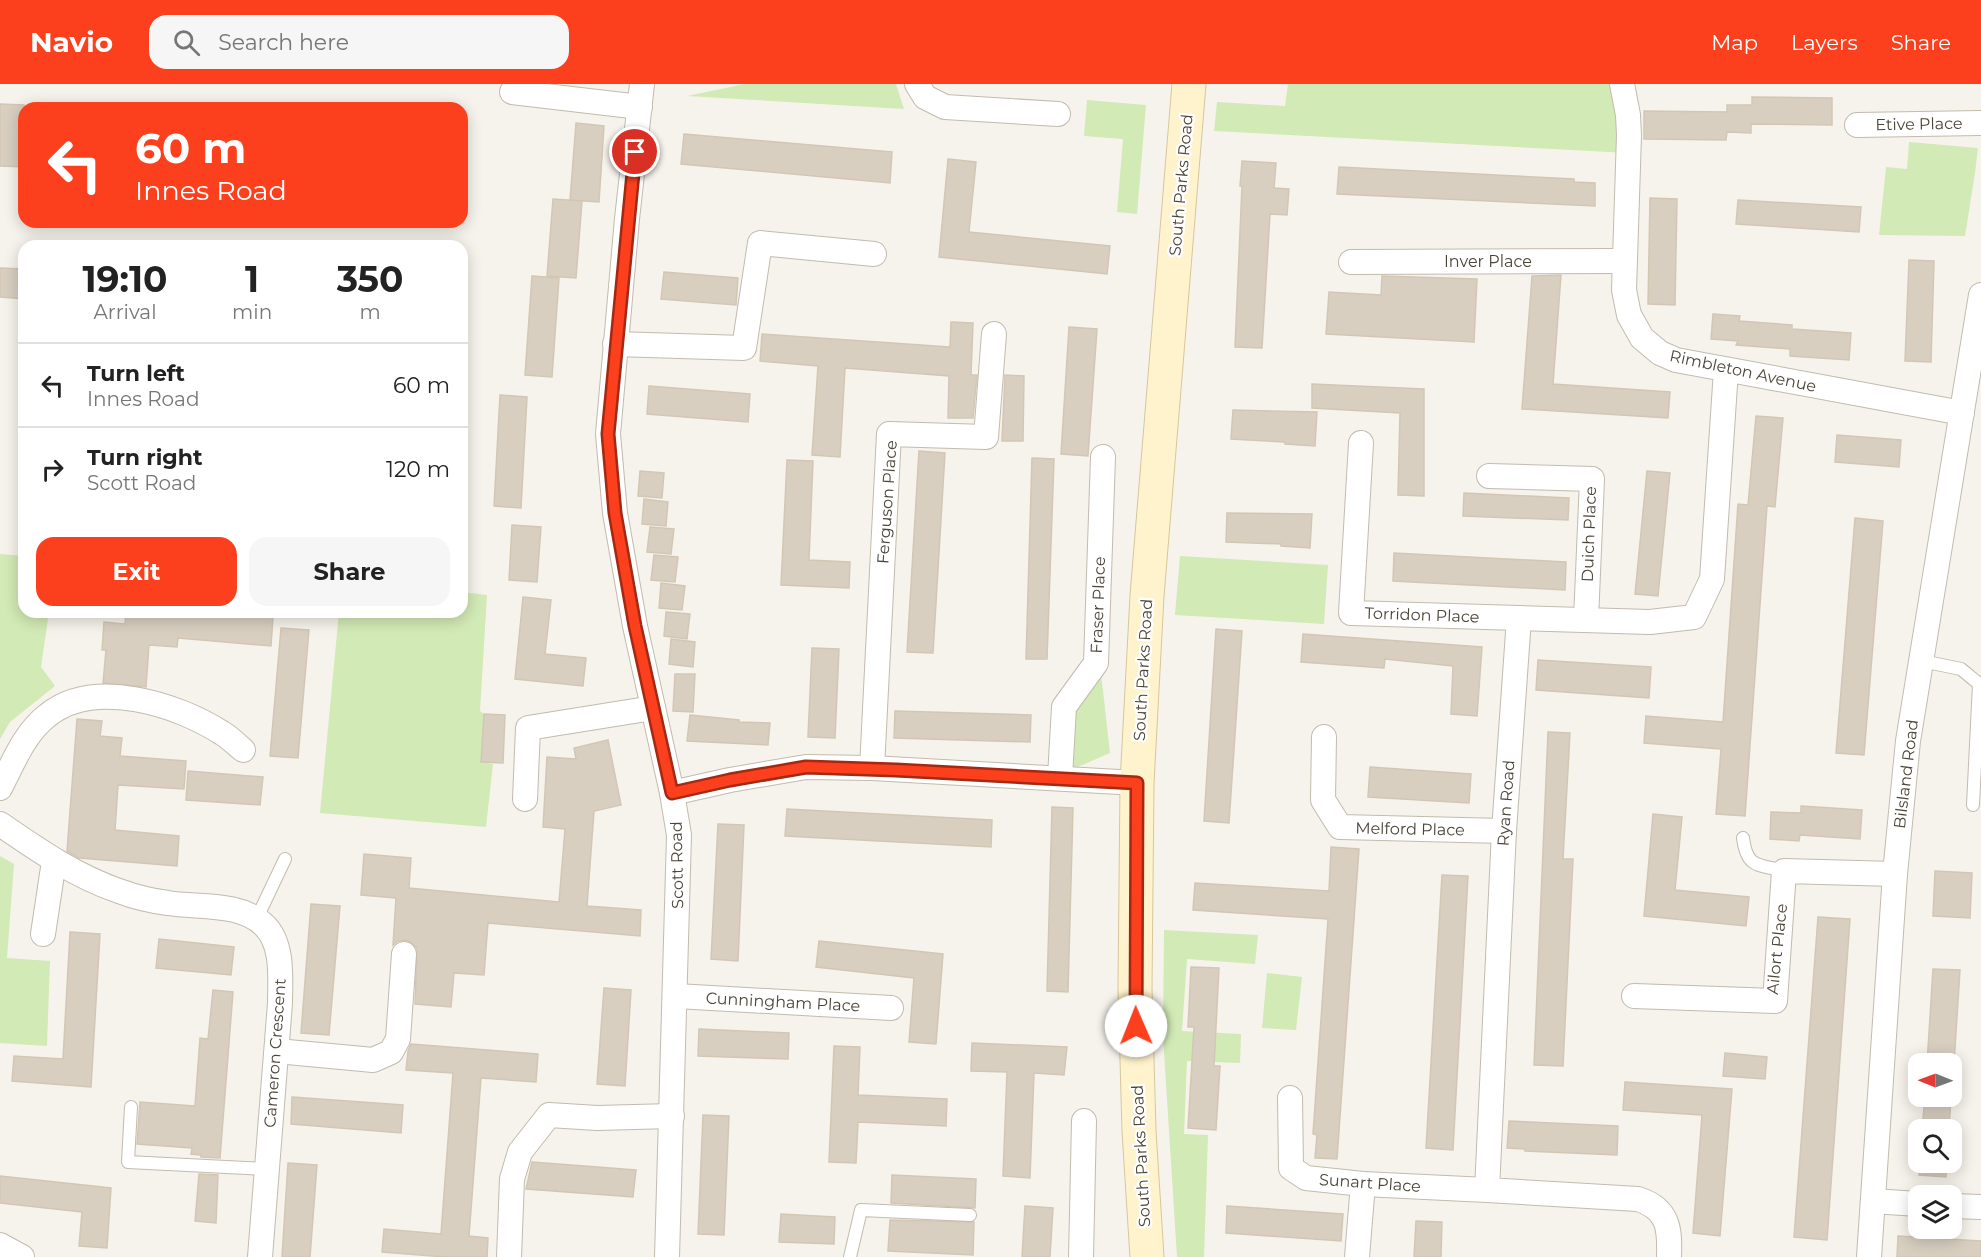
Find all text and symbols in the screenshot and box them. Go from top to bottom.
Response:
search box [149,15,569,69]
text: Navio [30,25,113,59]
icon: search [170,26,203,59]
text: Search here [218,29,349,56]
text: Map [1711,30,1758,55]
text: Layers [1791,30,1858,55]
text: Share [1891,30,1951,55]
street label: South Parks Road [1165,113,1197,257]
street label: Etive Place [1875,114,1963,134]
text: 60 m [135,122,246,174]
icon: left [36,126,114,204]
pin [609,126,660,177]
icon: arrive [618,135,651,168]
text: Innes Road [135,174,287,207]
street label: Inver Place [1444,252,1532,271]
text: 19:10 [83,257,168,301]
text: 1 [245,257,259,301]
text: 350 [337,257,404,301]
text: Arrival [93,300,157,324]
text: min [232,300,272,324]
text: m [359,300,381,324]
street label: Rimbleton Avenue [1668,346,1818,396]
text: Turn left [87,360,185,387]
icon: left [36,369,69,402]
text: 60 m [393,372,450,399]
text: Innes Road [87,387,199,411]
street label: Ferguson Place [873,439,901,565]
text: Turn right [87,444,202,471]
icon: right [36,453,69,486]
text: 120 m [386,456,450,483]
text: Scott Road [87,471,196,495]
street label: Duich Place [1578,486,1600,582]
button: Exit [36,537,237,606]
button: Share [249,537,450,606]
street label: Fraser Place [1087,556,1109,654]
street label: South Parks Road [1130,598,1156,742]
street label: Torridon Place [1364,604,1480,626]
street label: Bilsland Road [1890,718,1922,830]
street label: Ryan Road [1494,759,1518,847]
street label: Melford Place [1355,819,1465,839]
street label: Scott Road [667,821,687,909]
street label: Ailort Place [1763,903,1791,995]
street label: Cameron Crescent [260,977,290,1128]
street label: Cunningham Place [705,988,861,1016]
position arrow [1104,994,1168,1058]
north arrow [1908,1053,1962,1107]
map controls [1908,1053,1962,1239]
street label: South Parks Road [1128,1084,1154,1228]
button: search [1908,1119,1962,1173]
street label: Sunart Place [1318,1170,1422,1196]
button: layers [1908,1185,1962,1239]

